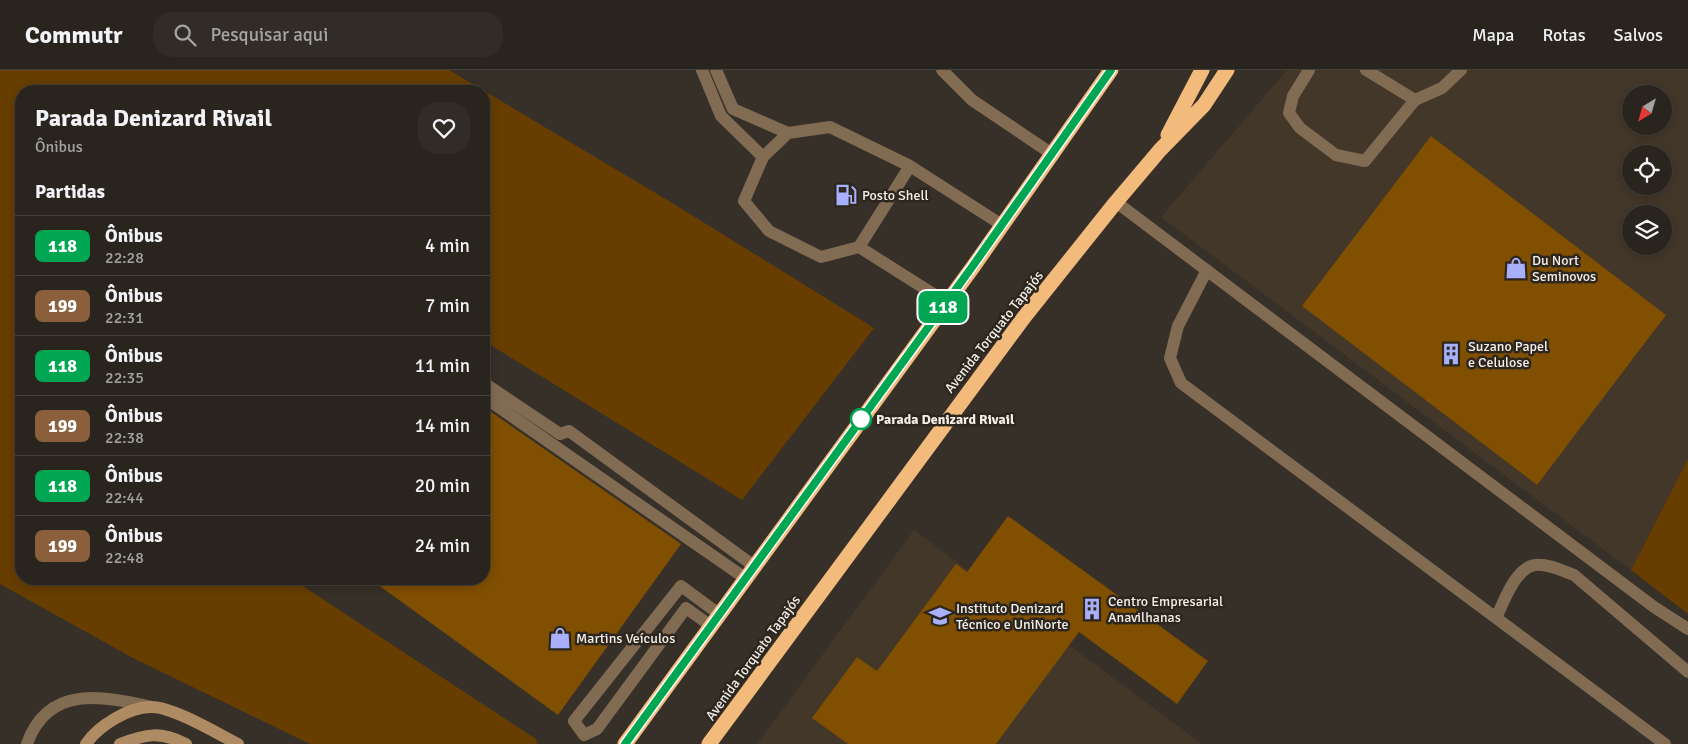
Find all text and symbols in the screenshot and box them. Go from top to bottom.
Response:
search box [153,12,503,57]
text: Commutr [25,20,123,50]
icon: search [171,21,199,49]
text: Pesquisar aqui [211,23,328,47]
text: Mapa [1472,24,1515,46]
text: Rotas [1543,24,1586,46]
text: Salvos [1614,24,1663,46]
north arrow [1622,85,1672,135]
map controls [1622,85,1672,255]
button: heart [418,102,470,154]
text: Parada Denizard Rivail [35,103,272,133]
text: Ônibus [35,137,83,157]
button: locate [1622,145,1672,195]
text: Partidas [35,180,105,204]
fuel station icon: Posto Shell [833,182,859,208]
place label: Posto Shell [862,187,929,204]
button: layers [1622,205,1672,255]
text: Ônibus [105,224,163,248]
text: 4 min [425,234,470,258]
text: 118 [48,235,77,257]
text: 22:28 [105,248,144,268]
place label: Du Nort Seminovos [1532,252,1596,285]
shop icon: Du Nort Seminovos [1503,255,1529,281]
street label: Avenida Torquato Tapajós [941,267,1047,397]
text: Ônibus [105,284,163,308]
line badge: 118 [914,291,972,323]
text: 7 min [425,294,470,318]
text: 199 [48,295,77,317]
text: 118 [928,296,958,318]
text: 22:31 [105,308,144,328]
place label: Suzano Papel e Celulose [1468,338,1548,371]
building icon: Suzano Papel e Celulose [1438,341,1464,367]
text: Ônibus [105,344,163,368]
text: 11 min [415,354,470,378]
text: 118 [48,355,77,377]
text: 22:35 [105,368,144,388]
text: Ônibus [105,404,163,428]
marker: Parada Denizard Rivail [850,408,872,430]
place label: Parada Denizard Rivail [876,411,1015,428]
text: 14 min [415,414,470,438]
text: 199 [48,415,77,437]
text: 22:38 [105,428,144,448]
text: Ônibus [105,464,163,488]
text: 20 min [415,474,470,498]
text: 118 [48,475,77,497]
text: 22:44 [105,488,144,508]
text: Ônibus [105,524,163,548]
text: 24 min [415,534,470,558]
text: 199 [48,535,77,557]
text: 22:48 [105,548,144,568]
street label: Avenida Torquato Tapajós [702,592,804,724]
place label: Centro Empresarial Anavilhanas [1108,593,1223,626]
building icon: Centro Empresarial Anavilhanas [1079,596,1105,622]
place label: Instituto Denizard Técnico e UniNorte [956,600,1069,633]
school or university icon: Instituto Denizard Técnico e UniNorte [927,603,953,629]
shop icon: Martins Veículos [547,625,573,651]
place label: Martins Veículos [576,630,675,647]

